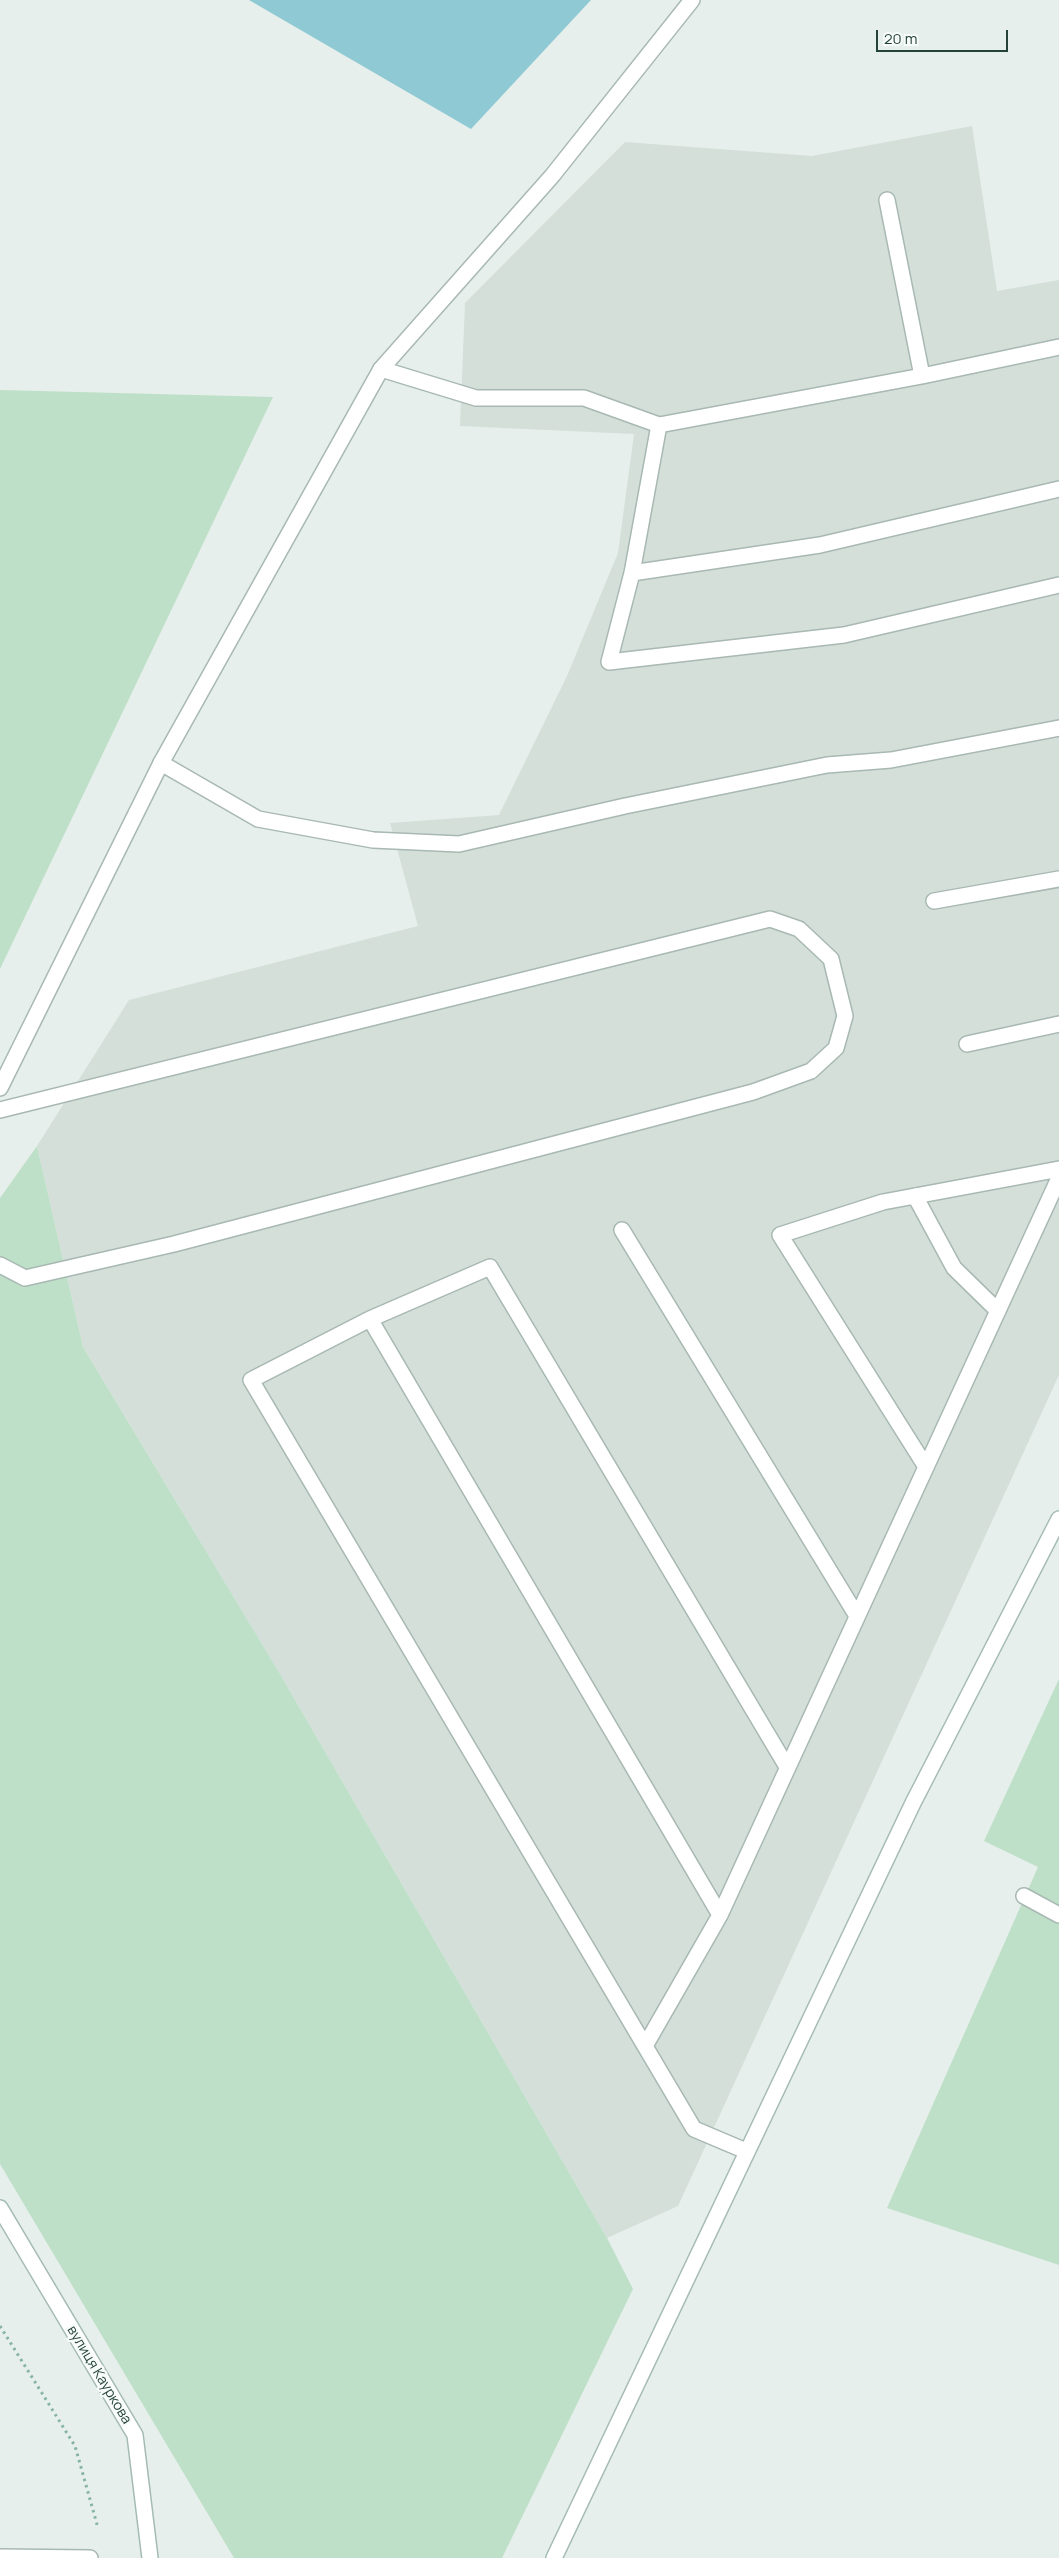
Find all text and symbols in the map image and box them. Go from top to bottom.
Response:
scale bar [879,20,1012,52]
text: 20 m [884,28,917,49]
street label: вулиця Кауркова [63,2323,135,2427]

